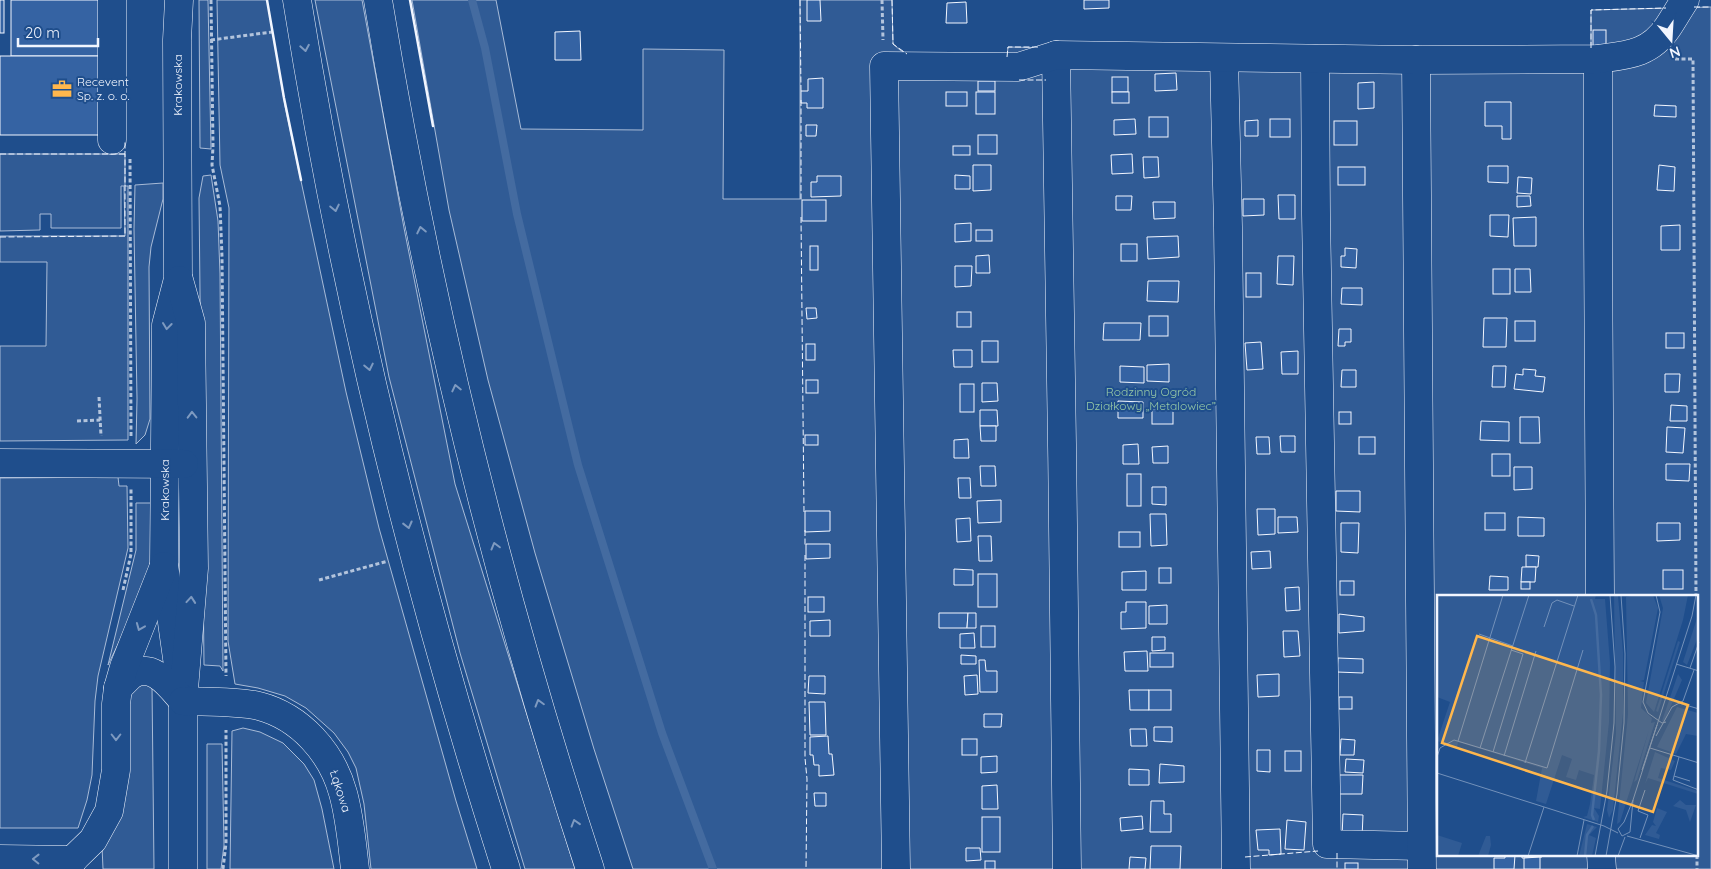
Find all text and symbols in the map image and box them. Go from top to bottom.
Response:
scale bar [18,15,98,47]
north arrow [1646,15,1696,65]
text: 20 m [25,23,60,42]
text: N [1667,42,1683,63]
one-way arrow [299,44,309,53]
street label: Krakowska [170,54,185,116]
place label: Recevent Sp. z. o. o. [77,74,130,103]
office icon: Recevent Sp. z. o. o. [51,78,73,100]
one-way arrow [329,203,339,212]
one-way arrow [416,225,427,234]
one-way arrow [162,322,173,330]
one-way arrow [363,362,374,371]
one-way arrow [451,384,462,393]
park label: Rodzinny Ogród Działkowy „Metalowiec” [1086,384,1216,413]
one-way arrow [187,411,197,419]
street label: Krakowska [157,459,172,521]
one-way arrow [402,520,412,528]
one-way arrow [491,543,501,551]
inset map [1437,595,1698,856]
one-way arrow [185,596,196,604]
one-way arrow [136,622,146,630]
one-way arrow [534,699,544,707]
one-way arrow [111,733,121,741]
street label: Łąkowa [327,768,354,814]
one-way arrow [571,819,581,827]
one-way arrow [32,854,40,864]

